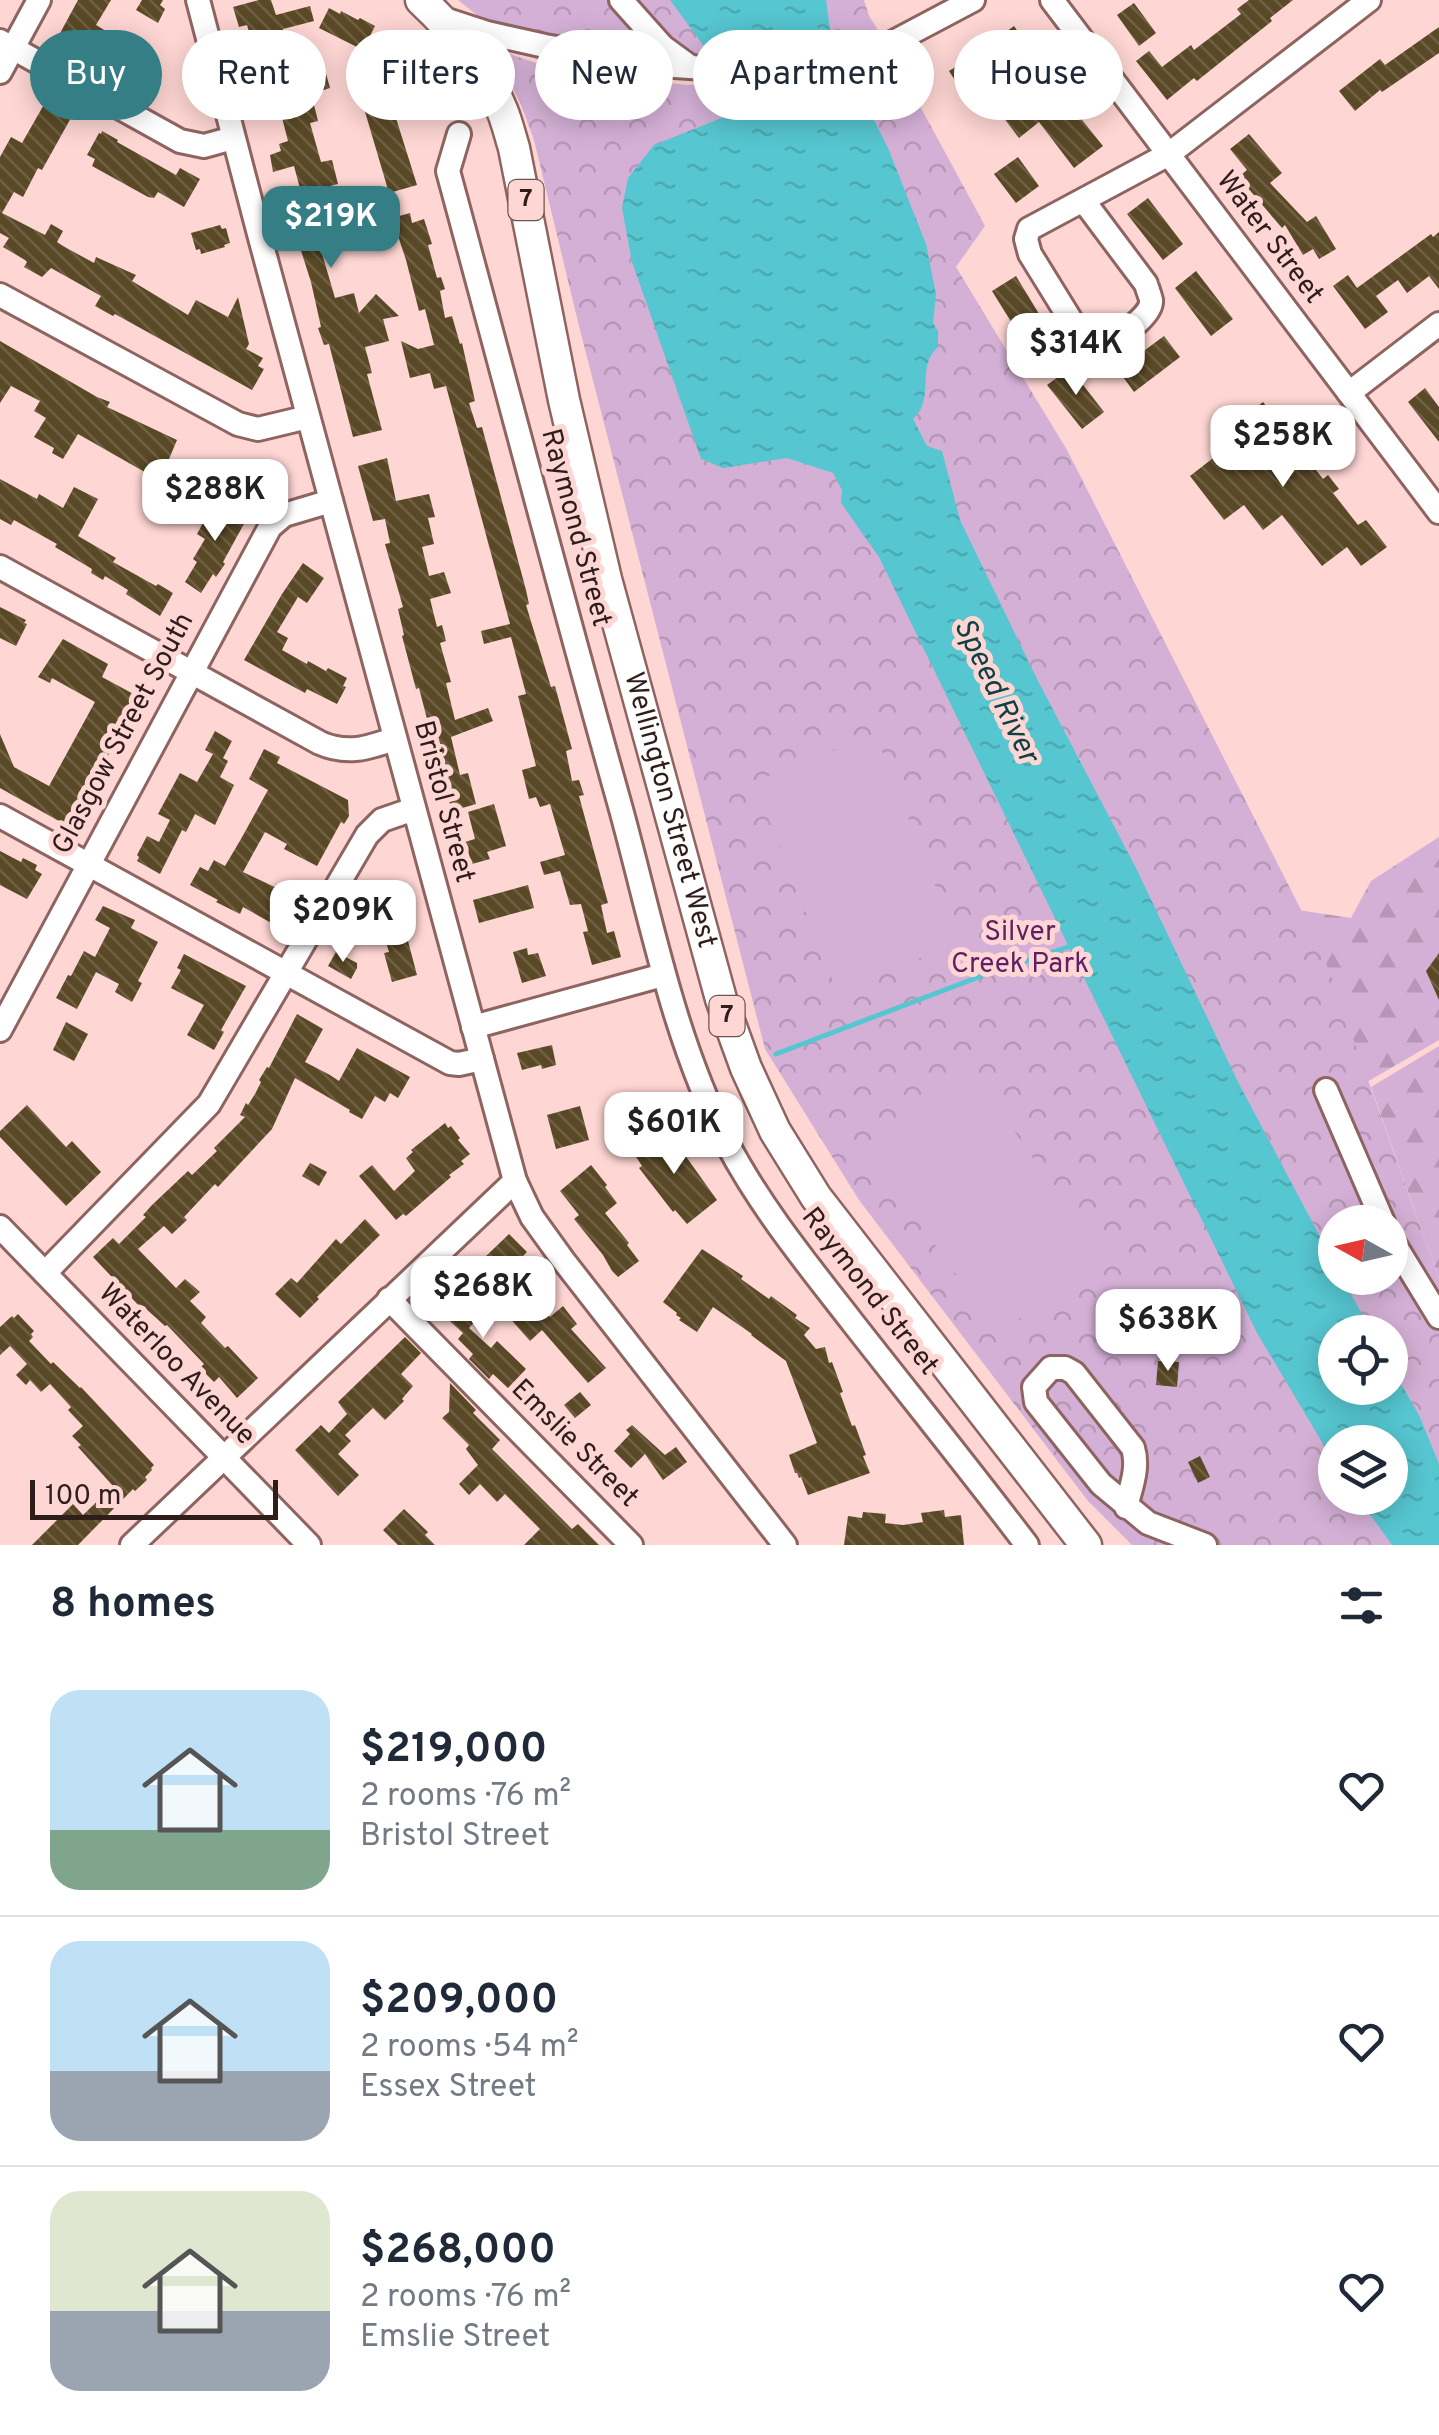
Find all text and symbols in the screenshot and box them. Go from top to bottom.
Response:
chip: Buy [30,30,162,120]
chip: Rent [182,30,326,120]
chip: Filters [346,30,515,120]
chip: New [535,30,673,120]
chip: Apartment [693,30,934,120]
chip: House [954,30,1123,120]
street label: Water Street [1207,164,1331,312]
road number: 7 [508,180,544,220]
pin: $219K [261,186,401,271]
text: $219K [284,198,378,238]
pin: $314K [1006,313,1146,398]
text: $314K [1029,325,1123,365]
pin: $258K [1213,405,1353,490]
text: $258K [1232,417,1334,457]
street label: Raymond Street [531,425,619,631]
pin: $288K [145,459,285,544]
text: $288K [164,471,266,511]
street label: Glasgow Street South [45,607,203,861]
water label: Speed River [944,612,1047,772]
street label: Wellington Street West [614,668,724,952]
street label: Bristol Street [404,717,482,887]
pin: $209K [273,880,413,965]
text: $209K [292,892,394,932]
park label: Silver Creek Park [951,915,1089,983]
road number: 7 [710,996,744,1036]
pin: $601K [604,1092,744,1177]
text: $601K [626,1104,722,1144]
street label: Raymond Street [792,1201,946,1383]
north arrow [1318,1205,1408,1295]
map controls [1318,1205,1408,1515]
pin: $268K [413,1256,553,1341]
text: $268K [432,1268,534,1308]
street label: Waterloo Avenue [90,1276,262,1454]
pin: $638K [1098,1289,1238,1374]
text: $638K [1118,1301,1218,1341]
button: locate [1318,1315,1408,1405]
street label: Emslie Street [502,1372,646,1516]
button: layers [1318,1425,1408,1515]
scale bar [30,1475,278,1520]
text: 100 m [45,1479,121,1515]
icon: filters [1334,1578,1389,1633]
text: 8 homes [50,1579,216,1632]
text: $219,000 [360,1724,547,1777]
icon: home [130,1730,250,1850]
icon: heart [1334,1763,1389,1818]
text: 2 rooms · 76 m² [360,1777,571,1817]
text: Bristol Street [360,1817,550,1857]
text: $209,000 [360,1975,558,2028]
icon: home [130,1981,250,2101]
icon: heart [1334,2014,1389,2069]
text: 2 rooms · 54 m² [360,2028,579,2068]
text: Essex Street [360,2068,537,2108]
text: $268,000 [360,2225,556,2278]
icon: home [130,2231,250,2351]
icon: heart [1334,2264,1389,2319]
text: 2 rooms · 76 m² [360,2278,571,2318]
text: Emslie Street [360,2318,550,2358]

